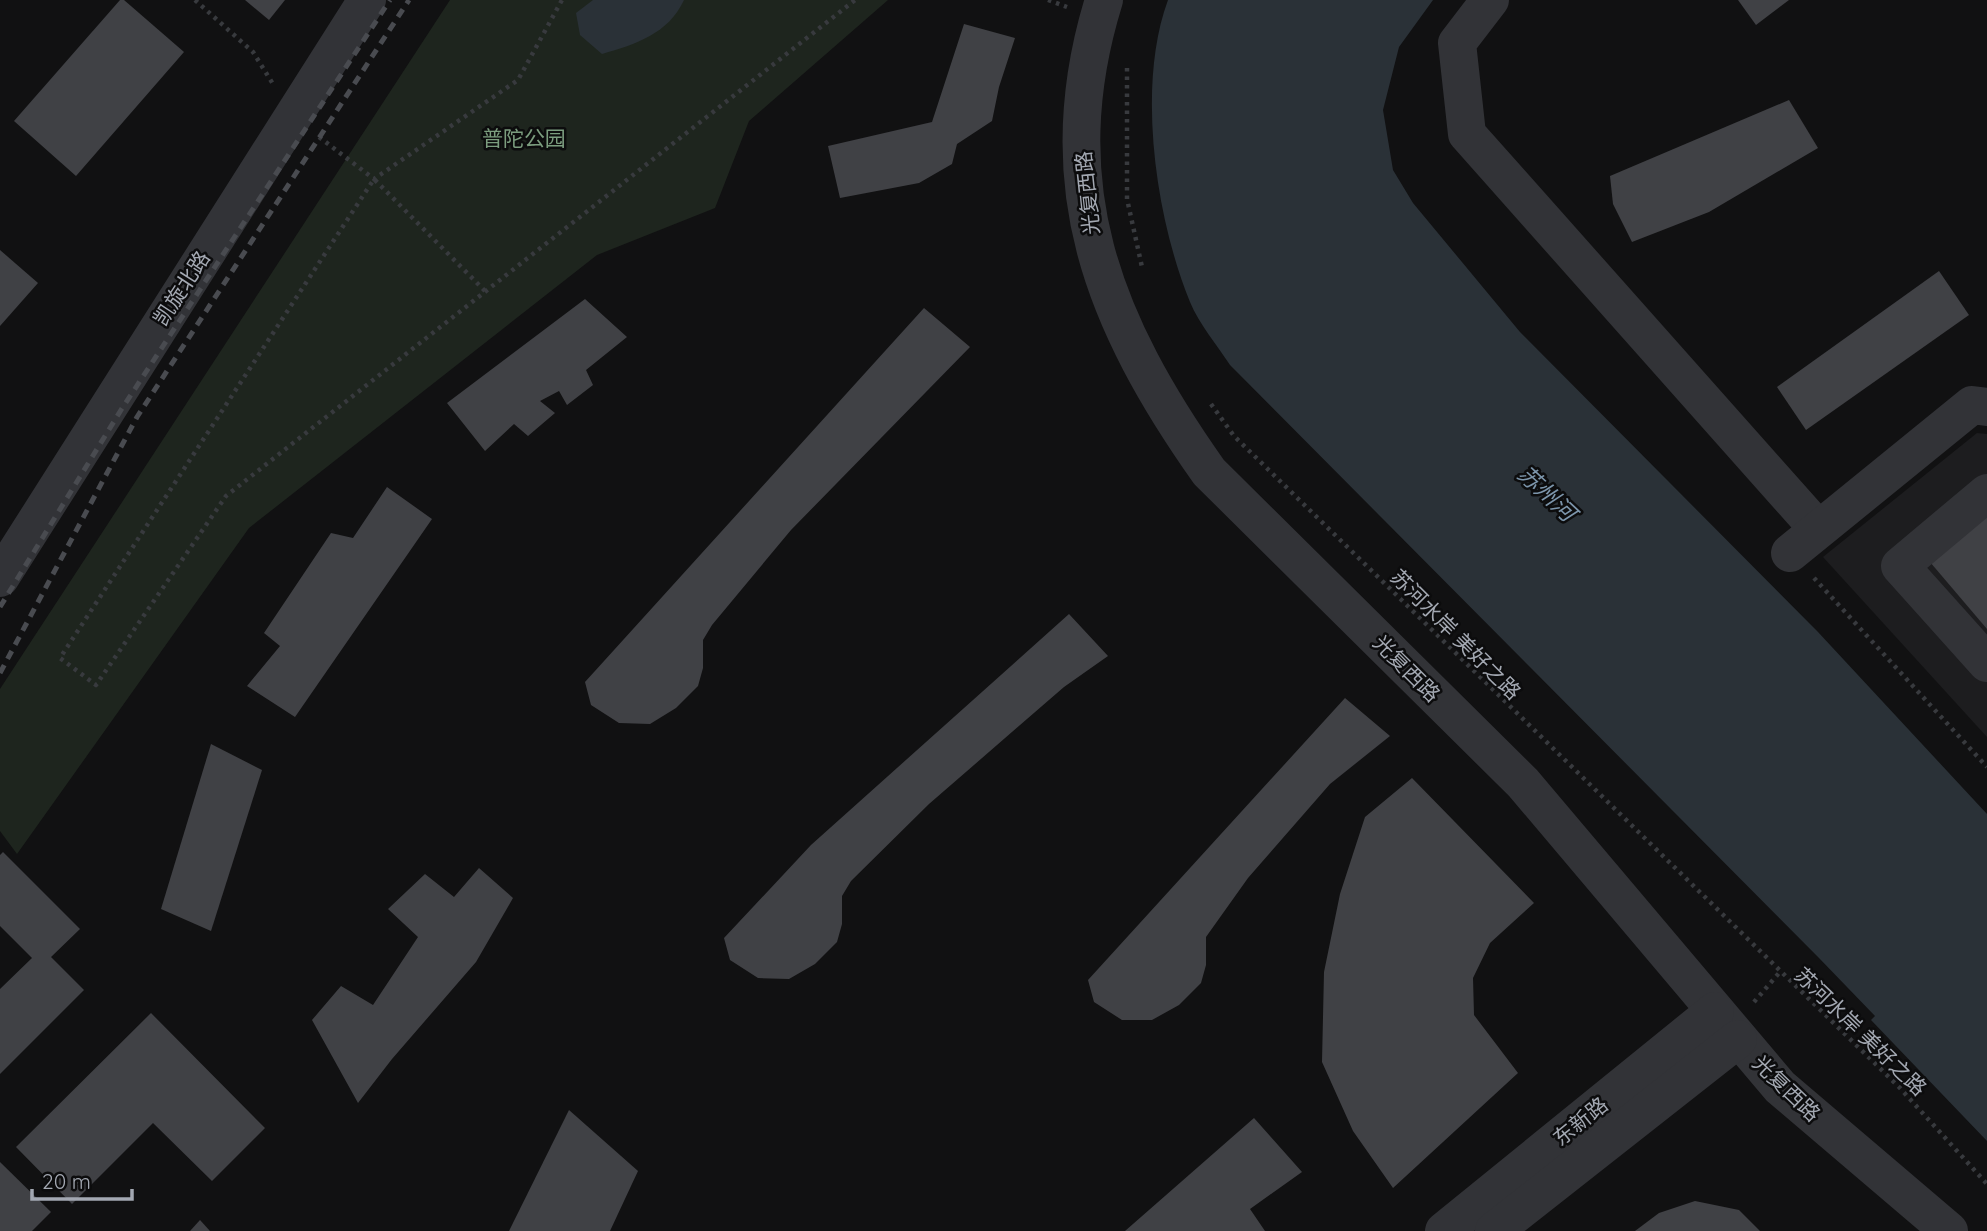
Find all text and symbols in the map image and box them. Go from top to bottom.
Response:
park label: 普陀公园 [482,125,566,151]
street label: 光复西路 [1070,150,1104,236]
street label: 凯旋北路 [147,246,215,330]
water label: 苏州河 [1512,459,1585,530]
street label: 苏河水岸 美好之路 [1385,563,1527,705]
street label: 光复西路 [1368,629,1446,707]
street label: 苏河水岸 美好之路 [1789,961,1933,1101]
street label: 光复西路 [1748,1049,1826,1127]
street label: 东新路 [1547,1091,1613,1151]
scale bar [32,1158,131,1202]
text: 20 m [42,1168,91,1194]

